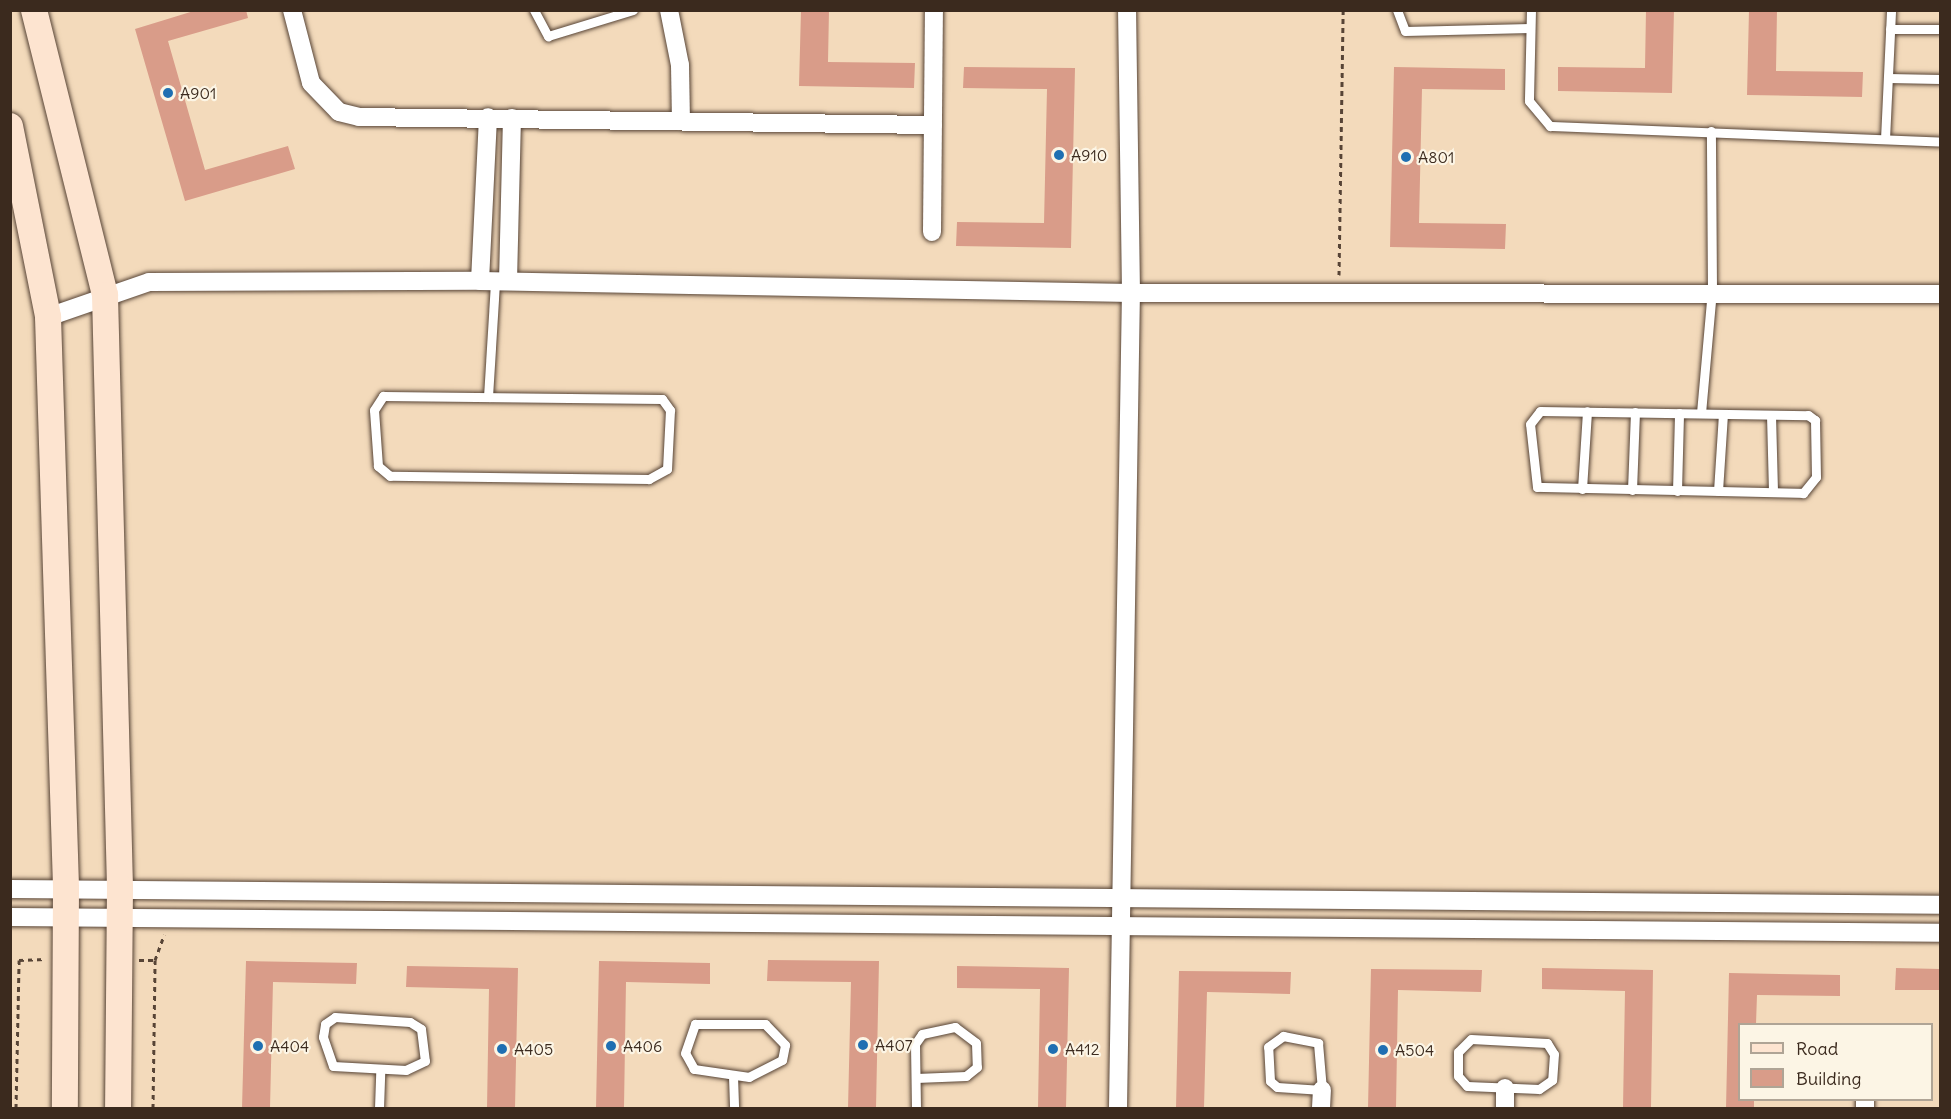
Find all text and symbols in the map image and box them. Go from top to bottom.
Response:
place label: A901 [180,83,216,103]
marker: A901 [161,86,175,100]
place label: A910 [1071,145,1107,165]
place label: A801 [1418,147,1454,167]
marker: A910 [1052,148,1066,162]
marker: A801 [1399,150,1413,164]
legend [1738,1023,1933,1101]
place label: A407 [875,1035,913,1055]
place label: A404 [270,1036,309,1056]
place label: A406 [623,1036,662,1056]
text: Road [1796,1037,1838,1060]
marker: A407 [856,1038,870,1052]
marker: A404 [251,1039,265,1053]
place label: A405 [514,1039,553,1059]
marker: A406 [604,1039,618,1053]
place label: A412 [1065,1039,1099,1059]
place label: A504 [1395,1040,1434,1060]
marker: A405 [495,1042,509,1056]
marker: A412 [1046,1042,1060,1056]
marker: A504 [1376,1043,1390,1057]
text: Building [1796,1067,1861,1090]

